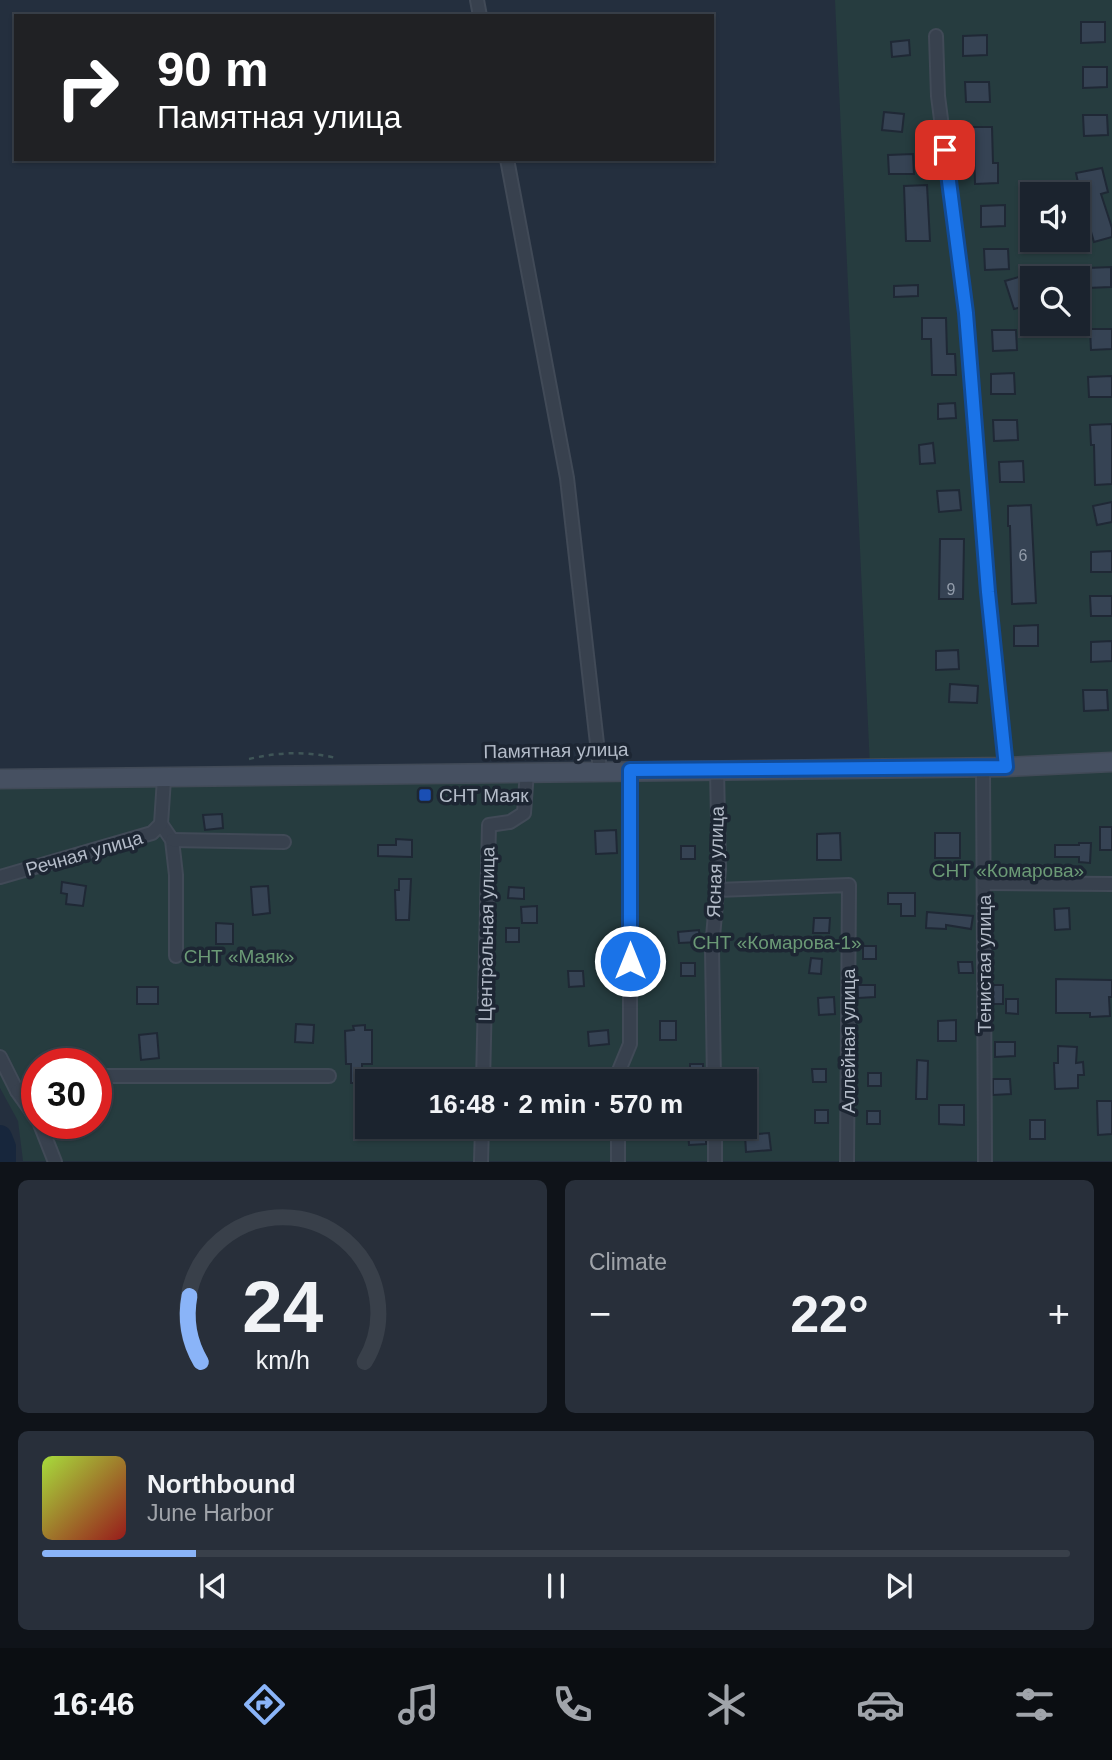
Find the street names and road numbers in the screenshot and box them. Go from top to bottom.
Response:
street label: Памятная улица [483,739,629,762]
street label: Ясная улица [703,805,728,918]
street label: Речная улица [23,827,145,880]
street label: Центральная улица [474,846,499,1022]
street label: Тенистая улица [974,894,995,1033]
street label: Аллейная улица [838,968,859,1113]

